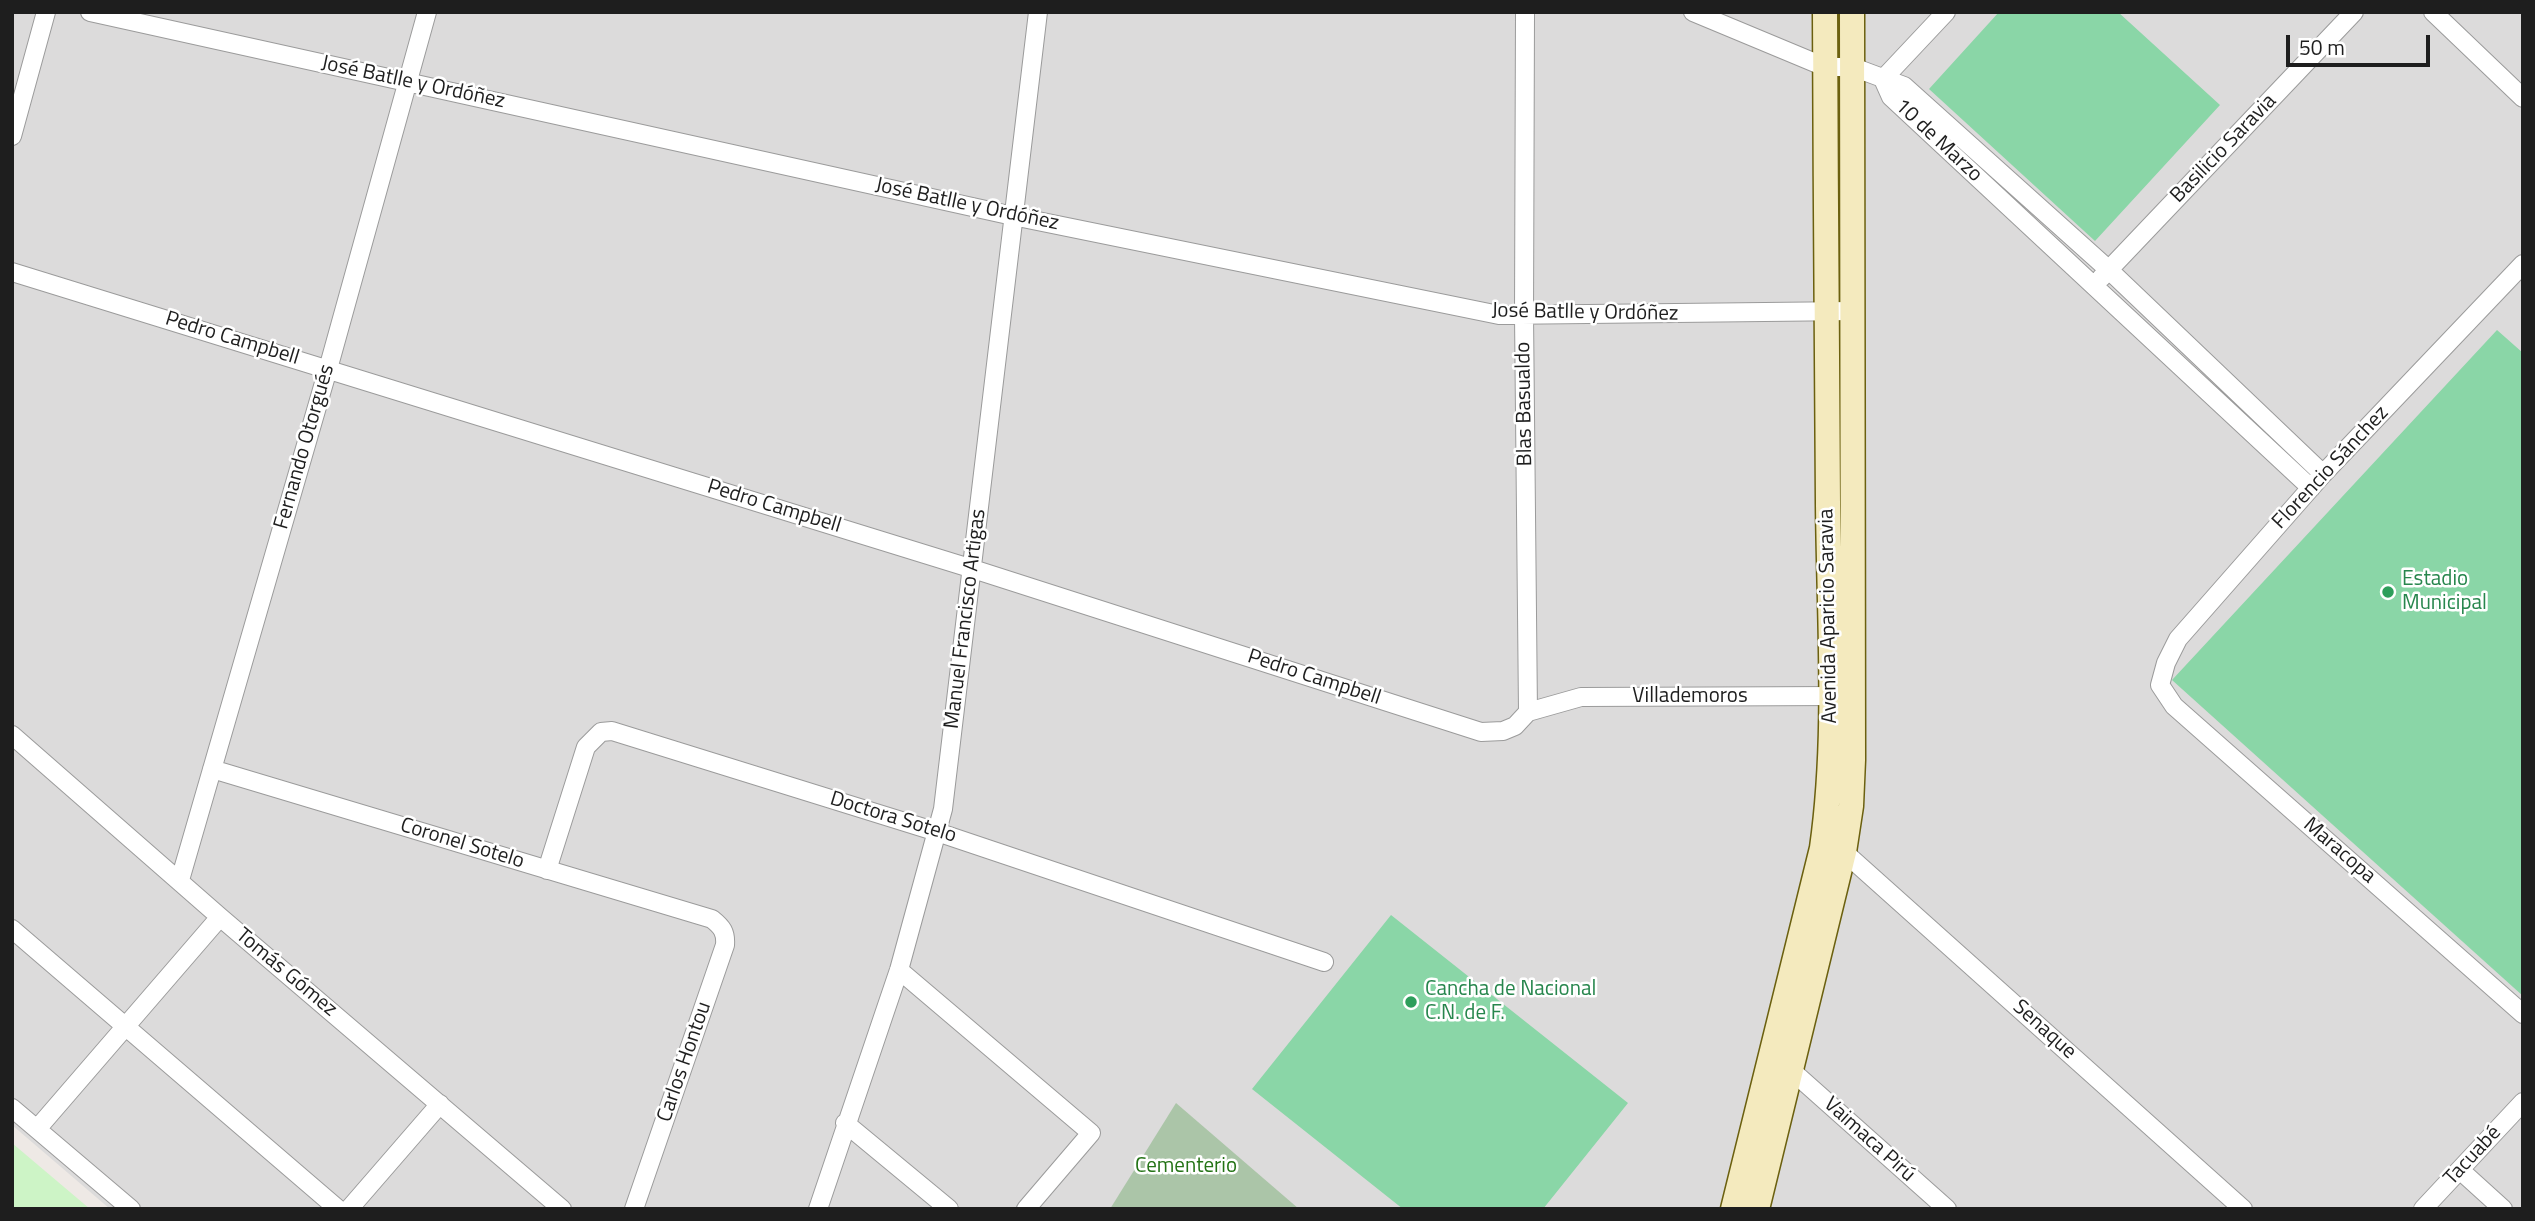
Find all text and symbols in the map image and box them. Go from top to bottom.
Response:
scale bar [2290,21,2434,65]
text: 50 m [2299,31,2345,63]
street label: José Batlle y Ordóñez [319,51,507,115]
street label: Basilicio Saravia [2166,89,2282,209]
street label: 10 de Marzo [1889,94,1987,188]
street label: José Batlle y Ordóñez [873,173,1061,237]
street label: José Batlle y Ordóñez [1491,299,1679,327]
street label: Pedro Campbell [162,307,302,371]
street label: Blas Basualdo [1511,341,1539,467]
street label: Fernando Otorgués [269,362,341,532]
street label: Florencio Sánchez [2268,401,2394,535]
street label: Pedro Campbell [704,475,844,539]
street label: Manuel Francisco Artigas [940,508,992,730]
street label: Avenida Aparicio Saravia [1815,508,1843,724]
place label: Estadio Municipal [2402,567,2487,617]
marker: Estadio Municipal [2380,584,2396,600]
street label: Pedro Campbell [1244,645,1384,711]
street label: Villademoros [1632,684,1748,710]
street label: Doctora Sotelo [827,787,959,849]
street label: Coronel Sotelo [397,813,527,875]
street label: Maracopa [2298,813,2380,889]
street label: Tomás Gómez [230,923,342,1023]
place label: Cancha de Nacional C.N. de F. [1425,977,1596,1027]
marker: Cancha de Nacional C.N. de F. [1403,994,1419,1010]
street label: Senaque [2007,995,2081,1065]
street label: Carlos Hontou [653,999,717,1125]
street label: Vaimaca Pirú [1818,1092,1920,1188]
street label: Tacuabé [2439,1121,2507,1191]
park label: Cementerio [1135,1154,1237,1180]

